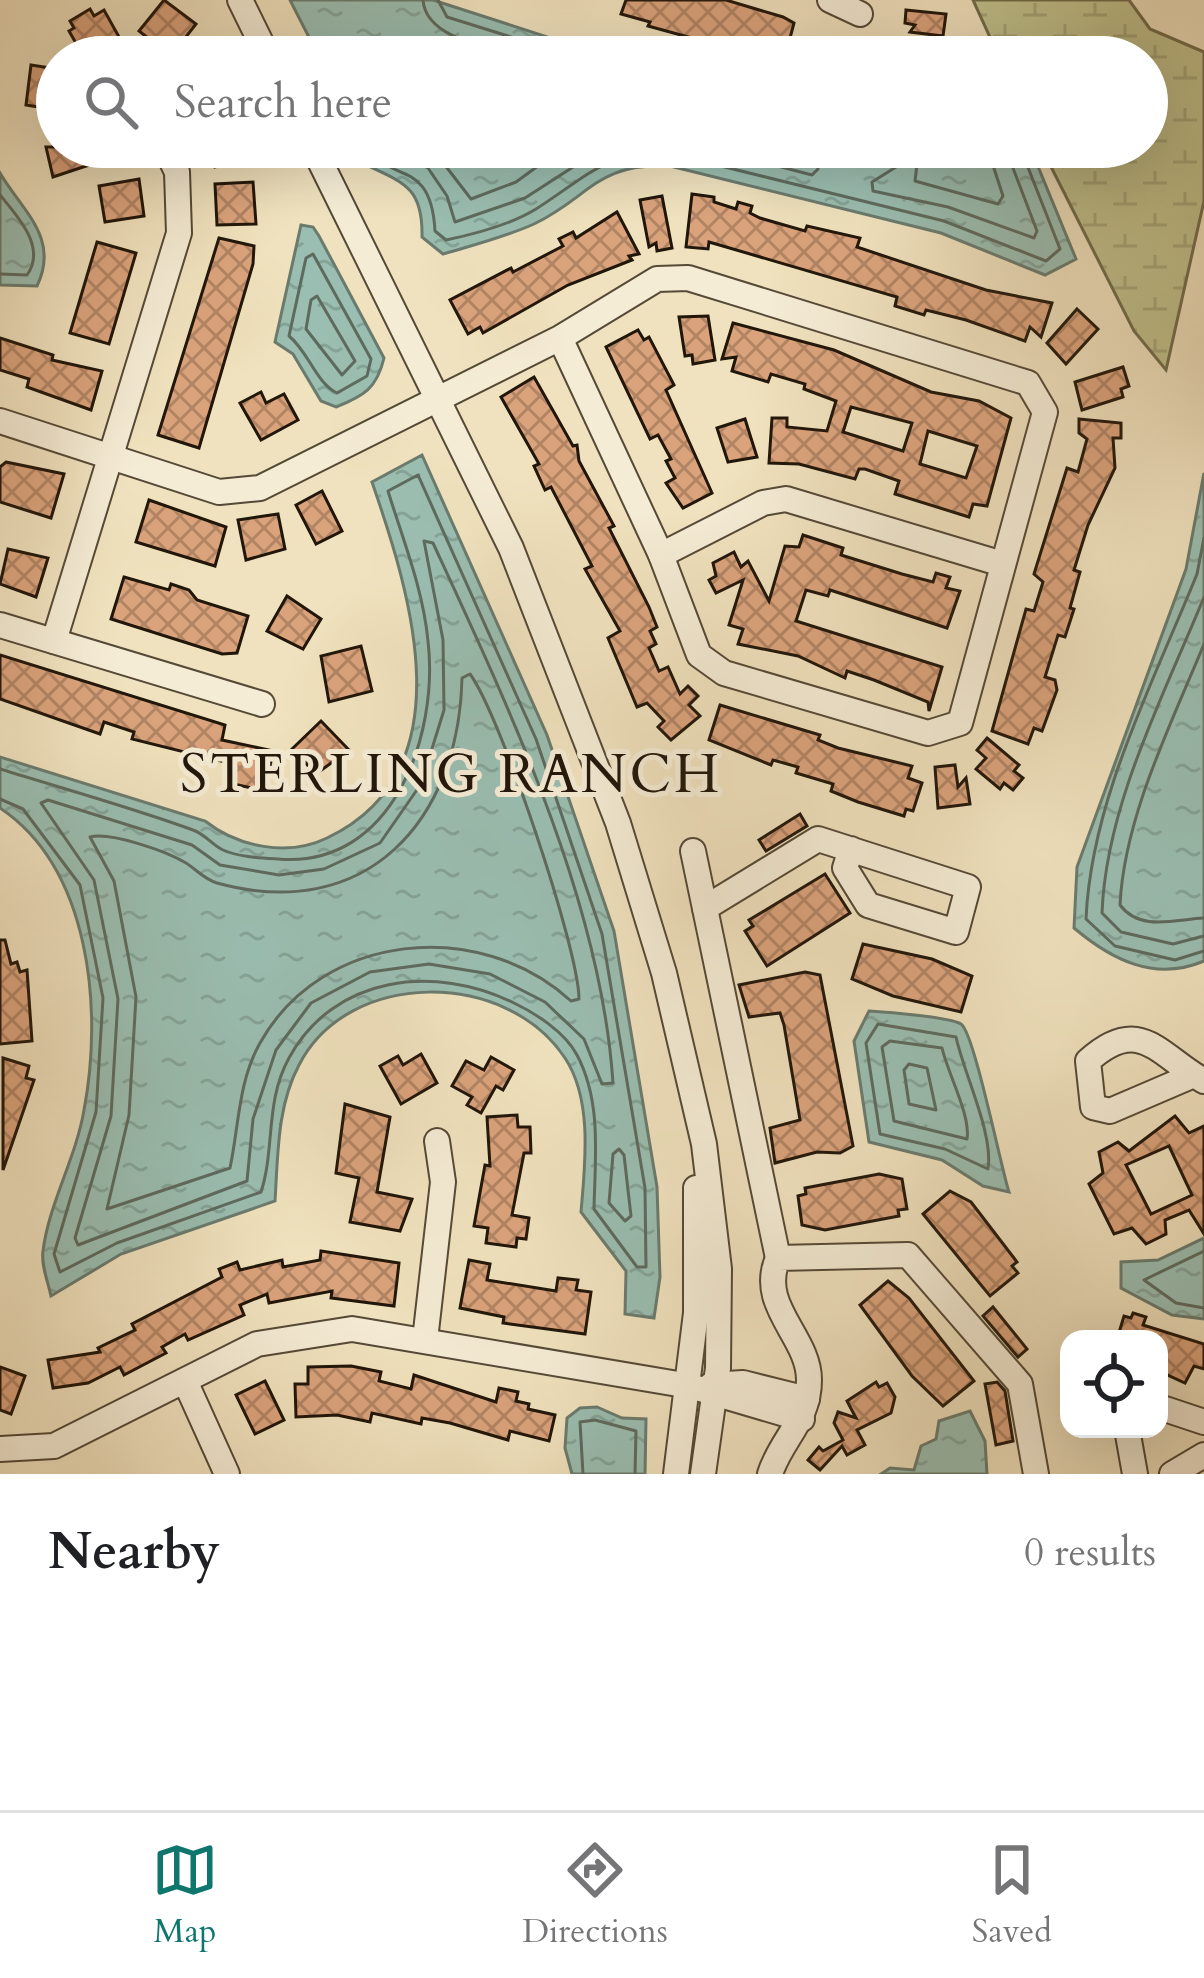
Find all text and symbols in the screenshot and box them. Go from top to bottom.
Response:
search box [36,36,1168,168]
icon: search [78,69,144,135]
text: Search here [174,72,392,133]
district label: STERLING RANCH [180,739,722,812]
map controls [1060,1330,1168,1438]
button: locate [1060,1330,1168,1438]
text: Nearby [48,1517,220,1587]
text: 0 results [1024,1526,1156,1579]
tab: Map [152,1837,218,1954]
tab: Directions [522,1837,668,1954]
tab: Saved [972,1837,1052,1954]

